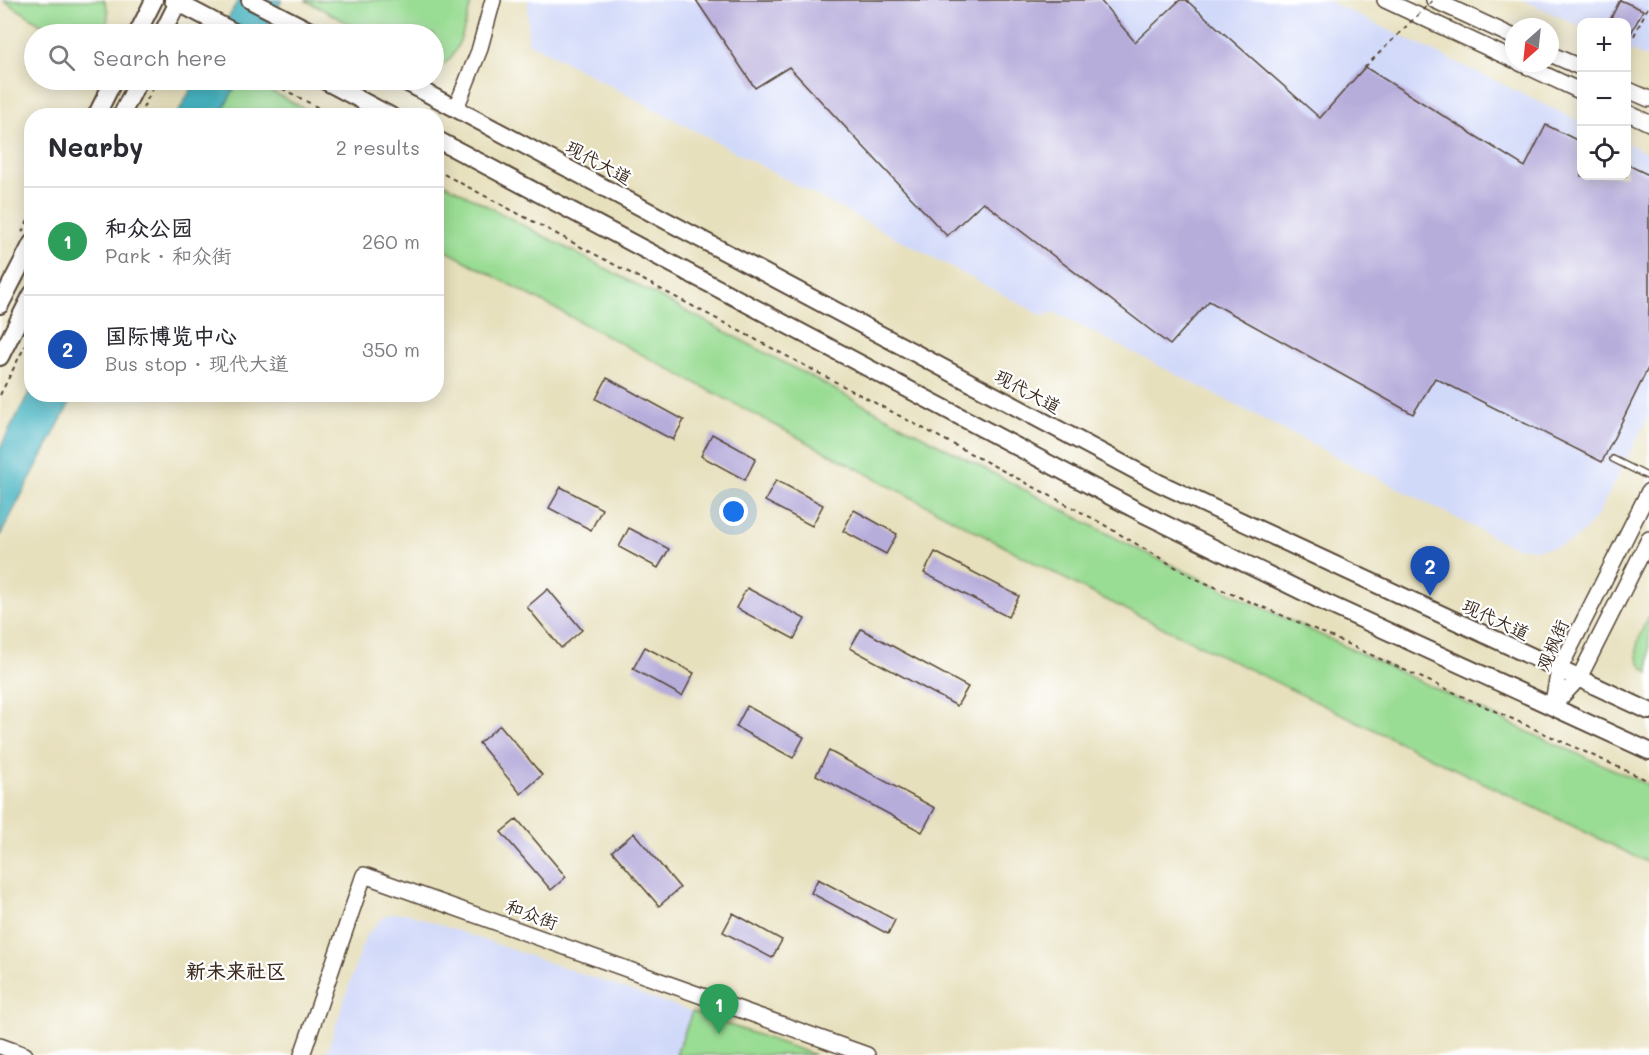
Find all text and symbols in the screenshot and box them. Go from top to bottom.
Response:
north arrow [1505,18,1559,72]
map controls [1577,18,1631,180]
button: + [1577,18,1631,72]
search box [24,24,444,90]
icon: search [45,41,78,74]
text: Search here [93,43,227,72]
button: − [1577,72,1631,126]
button: locate [1577,126,1631,180]
text: Nearby [48,130,143,164]
text: 2 results [336,134,420,160]
street label: 现代大道 [562,135,636,189]
text: 和众公园 [105,213,193,242]
text: 1 [63,228,72,254]
text: 260 m [362,228,420,254]
text: Park · 和众街 [105,242,232,268]
text: 国际博览中心 [105,321,237,350]
text: 2 [62,336,73,362]
text: 350 m [362,336,420,362]
text: Bus stop · 现代大道 [105,350,289,376]
street label: 现代大道 [991,364,1065,418]
your location [719,497,748,526]
pin: 2 [1410,546,1450,596]
street label: 现代大道 [1458,593,1534,645]
street label: 观枫街 [1530,615,1574,675]
street label: 和众街 [503,893,561,935]
district label: 新未来社区 [186,957,286,983]
pin: 1 [700,984,738,1034]

